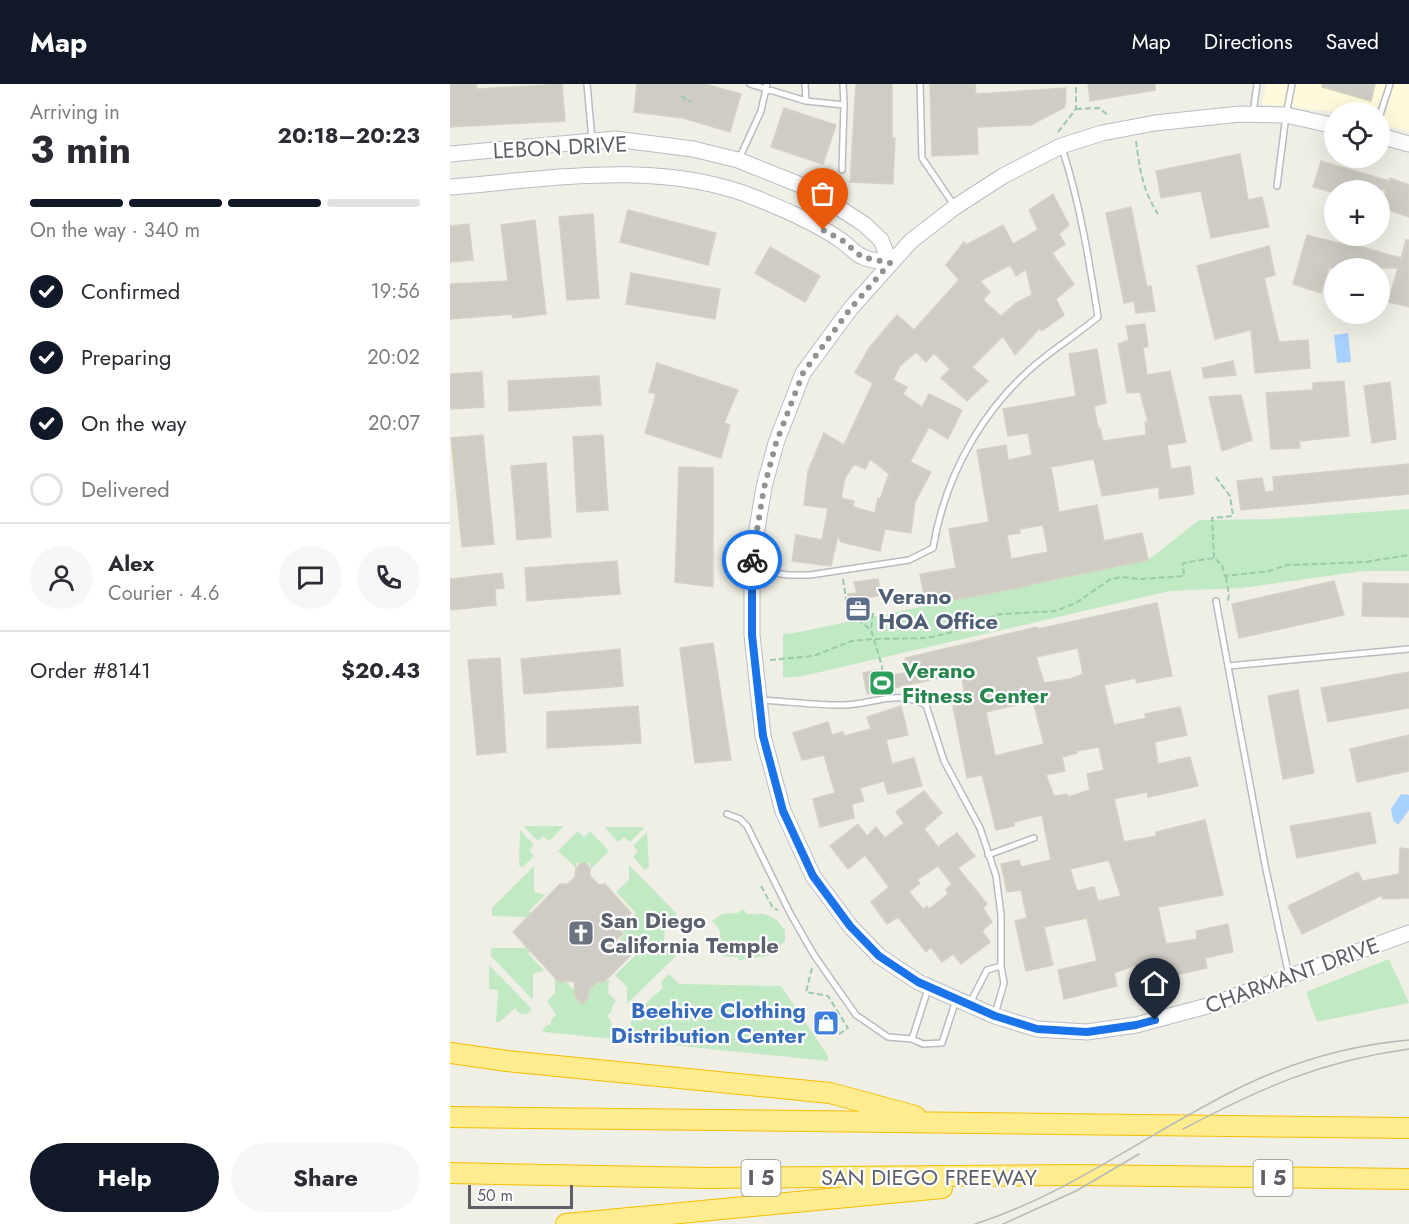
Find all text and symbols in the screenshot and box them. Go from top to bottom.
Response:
text: Map [30,22,87,63]
text: Map [1132,27,1171,57]
text: Directions [1204,27,1293,57]
text: Saved [1326,27,1379,57]
text: Arriving in [30,98,120,127]
map controls [1324,102,1390,324]
button: locate [1324,102,1390,168]
text: 20:18–20:23 [278,119,420,151]
text: 3 min [30,121,131,178]
street label: LEBON DRIVE [492,127,628,167]
pin [797,168,848,230]
icon: bag [806,177,839,210]
button: + [1324,180,1390,246]
text: On the way · 340 m [30,216,200,245]
button: − [1324,258,1390,324]
icon: check [30,275,63,308]
text: Confirmed [81,275,180,307]
text: 19:56 [371,277,420,306]
icon: check [30,341,63,374]
text: Preparing [81,341,172,373]
text: 20:02 [367,343,420,372]
icon: check [30,407,63,440]
text: On the way [81,407,186,439]
text: 20:07 [368,409,420,438]
text: Delivered [81,473,170,505]
courier [722,530,782,590]
icon: bike [736,544,769,577]
button: person [30,546,93,609]
button: chat [279,546,342,609]
button: phone [357,546,420,609]
text: Alex [108,547,154,579]
text: Courier · 4.6 [108,579,220,608]
place label: Verano HOA Office [877,580,998,637]
office icon: Verano HOA Office [843,594,873,624]
text: Order #8141 [30,654,151,686]
text: $20.43 [341,654,420,686]
place label: Verano Fitness Center [901,654,1048,711]
sports icon: Verano Fitness Center [867,668,897,698]
place label: San Diego California Temple [600,904,779,961]
church icon: San Diego California Temple [566,918,596,948]
street label: CHARMANT DRIVE [1200,929,1384,1021]
pin [1129,958,1180,1020]
icon: home [1138,967,1171,1000]
place label: Beehive Clothing Distribution Center [611,994,806,1051]
shop icon: Beehive Clothing Distribution Center [811,1008,841,1038]
button: Help [30,1143,219,1212]
button: Share [231,1143,420,1212]
road number: I 5 [742,1160,780,1196]
road number: I 5 [1254,1160,1292,1196]
street label: SAN DIEGO FREEWAY [821,1161,1038,1193]
scale bar [468,1182,573,1210]
text: 50 m [477,1184,513,1207]

